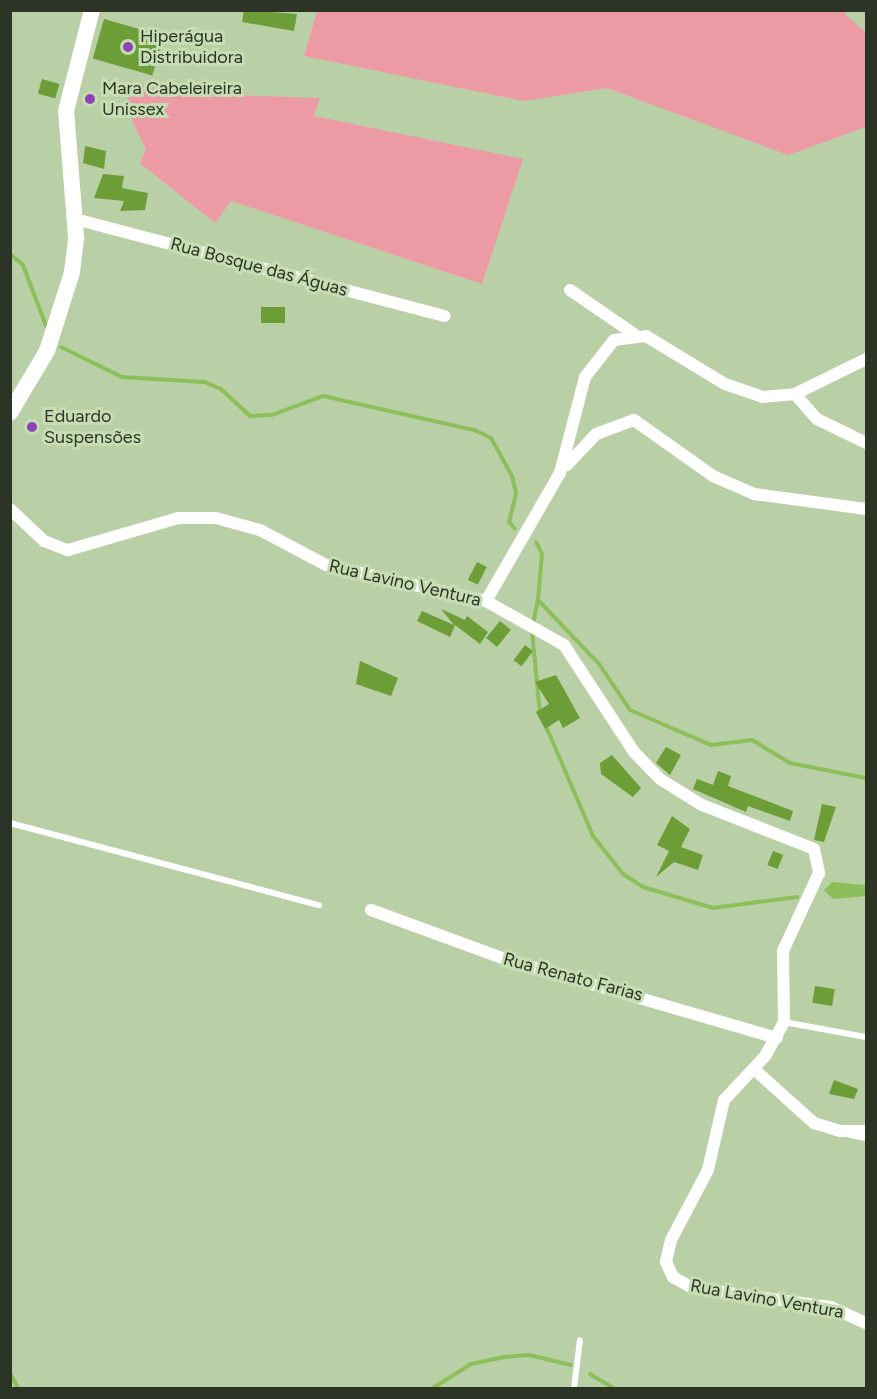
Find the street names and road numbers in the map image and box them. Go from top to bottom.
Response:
street label: Rua Bosque das Águas [168,233,350,301]
street label: Rua Lavino Ventura [327,555,483,611]
street label: Rua Renato Farias [501,948,645,1006]
street label: Rua Lavino Ventura [689,1275,845,1323]

